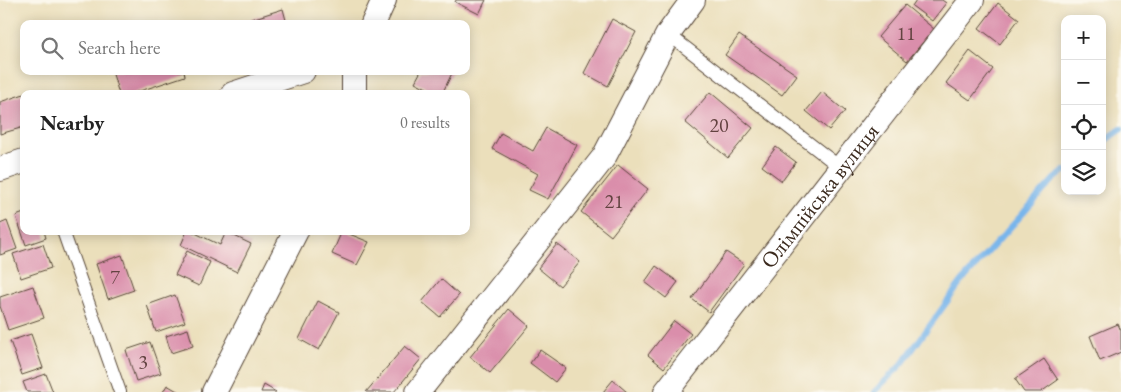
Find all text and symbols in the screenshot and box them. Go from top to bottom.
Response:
map controls [1061,15,1106,195]
button: + [1061,15,1106,60]
search box [20,20,470,75]
house number: 11 [896,20,916,46]
icon: search [38,34,66,62]
text: Search here [78,35,160,60]
button: − [1061,60,1106,105]
button: locate [1061,105,1106,150]
text: Nearby [40,109,104,136]
text: 0 results [400,112,450,133]
house number: 20 [709,112,729,138]
street label: Олімпійська вулиця [754,117,885,274]
button: layers [1061,150,1106,195]
house number: 21 [604,188,624,214]
house number: 7 [110,264,120,290]
house number: 3 [138,349,148,375]

